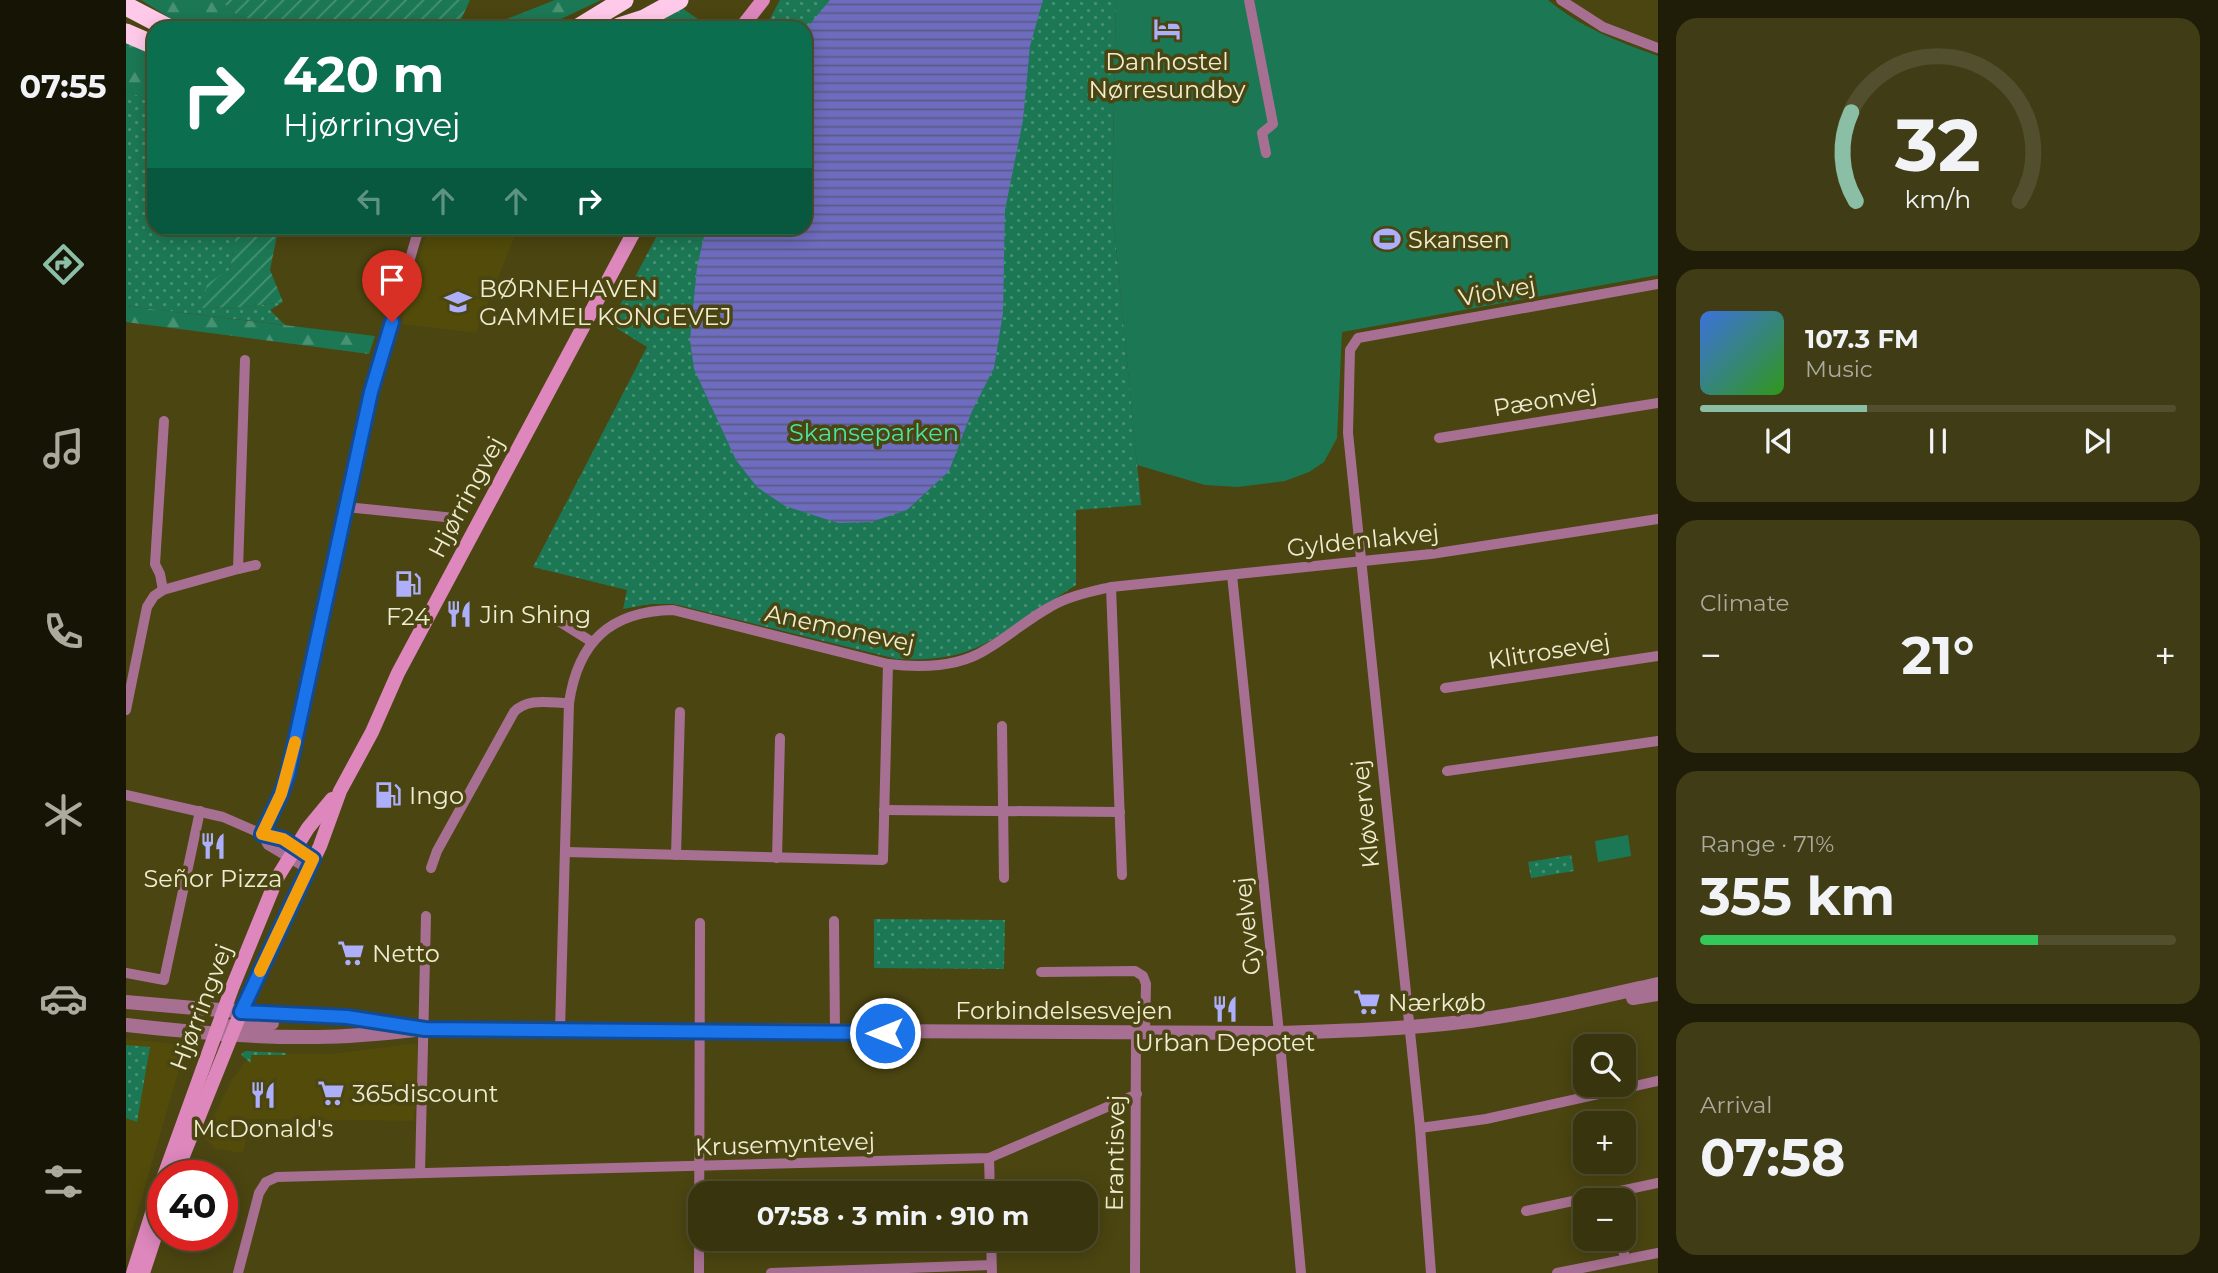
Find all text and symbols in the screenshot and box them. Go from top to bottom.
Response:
hotel icon: Danhostel Nørresundby [1152,14,1182,44]
text: 420 m [283,45,444,104]
place label: Danhostel Nørresundby [1088,47,1246,104]
icon: right [168,49,259,140]
text: 07:55 [19,67,107,106]
text: 32 [1894,101,1981,189]
text: Hjørringvej [283,105,461,144]
icon: left [351,182,389,220]
icon: ahead [424,182,462,220]
icon: ahead [497,182,535,220]
icon: right [570,182,608,220]
text: km/h [1905,183,1971,213]
sports icon: Skansen [1372,224,1402,254]
place label: Skansen [1408,225,1510,254]
icon: directions [39,240,88,289]
pin [362,250,422,322]
icon: arrive [373,261,411,299]
street label: Violvej [1456,270,1538,312]
place label: BØRNEHAVEN GAMMEL KONGEVEJ [479,274,732,331]
school or university icon: BØRNEHAVEN GAMMEL KONGEVEJ [443,287,473,317]
text: 107.3 FM [1805,323,1919,355]
text: Music [1805,355,1873,383]
street label: Pæonvej [1491,377,1599,423]
park label: Skanseparken [789,418,959,447]
icon: previous [1760,422,1798,460]
icon: pause [1919,422,1957,460]
icon: next [2078,422,2116,460]
icon: music [39,424,88,473]
street label: Hjørringvej [422,431,510,563]
street label: Gyldenlakvej [1285,518,1441,562]
fuel station icon: F24 [393,569,423,599]
text: Climate [1700,589,1789,617]
street label: Anemonevej [762,598,918,658]
restaurant icon: Jin Shing [444,599,474,629]
place label: Jin Shing [479,600,591,629]
place label: F24 [386,602,430,631]
icon: phone [39,607,88,656]
text: 21° [1902,624,1974,687]
street label: Klitrosevej [1486,627,1612,675]
text: − [1700,632,1722,679]
text: + [2154,632,2176,679]
street label: Kløvervej [1345,758,1385,870]
fuel station icon: Ingo [373,780,403,810]
place label: Ingo [409,781,464,810]
icon: climate [39,790,88,839]
text: Range · 71% [1700,830,1834,858]
restaurant icon: Señor Pizza [198,831,228,861]
place label: Señor Pizza [144,864,282,893]
text: 355 km [1700,865,1895,928]
street label: Gyvelvej [1227,875,1267,977]
supermarket icon: Netto [336,938,366,968]
place label: Netto [372,939,440,968]
street label: Hjørringvej [164,940,238,1074]
icon: car [39,974,88,1023]
supermarket icon: Nærkøb [1352,987,1382,1017]
place label: Nærkøb [1388,988,1486,1017]
restaurant icon: Urban Depotet [1210,994,1240,1024]
position arrow [848,996,922,1070]
street label: Forbindelsesvejen [955,996,1173,1025]
place label: Urban Depotet [1135,1028,1315,1057]
map controls [1573,1034,1636,1251]
button: search [1573,1034,1636,1097]
supermarket icon: 365discount [316,1078,346,1108]
place label: 365discount [352,1079,499,1108]
restaurant icon: McDonald's [248,1080,278,1110]
text: Arrival [1700,1091,1773,1119]
street label: Erantisvej [1099,1095,1131,1211]
button: + [1573,1111,1636,1174]
place label: McDonald's [193,1114,333,1143]
street label: Krusemyntevej [694,1126,876,1162]
text: 07:58 [1700,1126,1845,1189]
icon: filters [39,1157,88,1206]
speed limit sign: 40 [147,1160,238,1251]
button: − [1573,1188,1636,1251]
text: 07:58 · 3 min · 910 m [757,1200,1029,1232]

